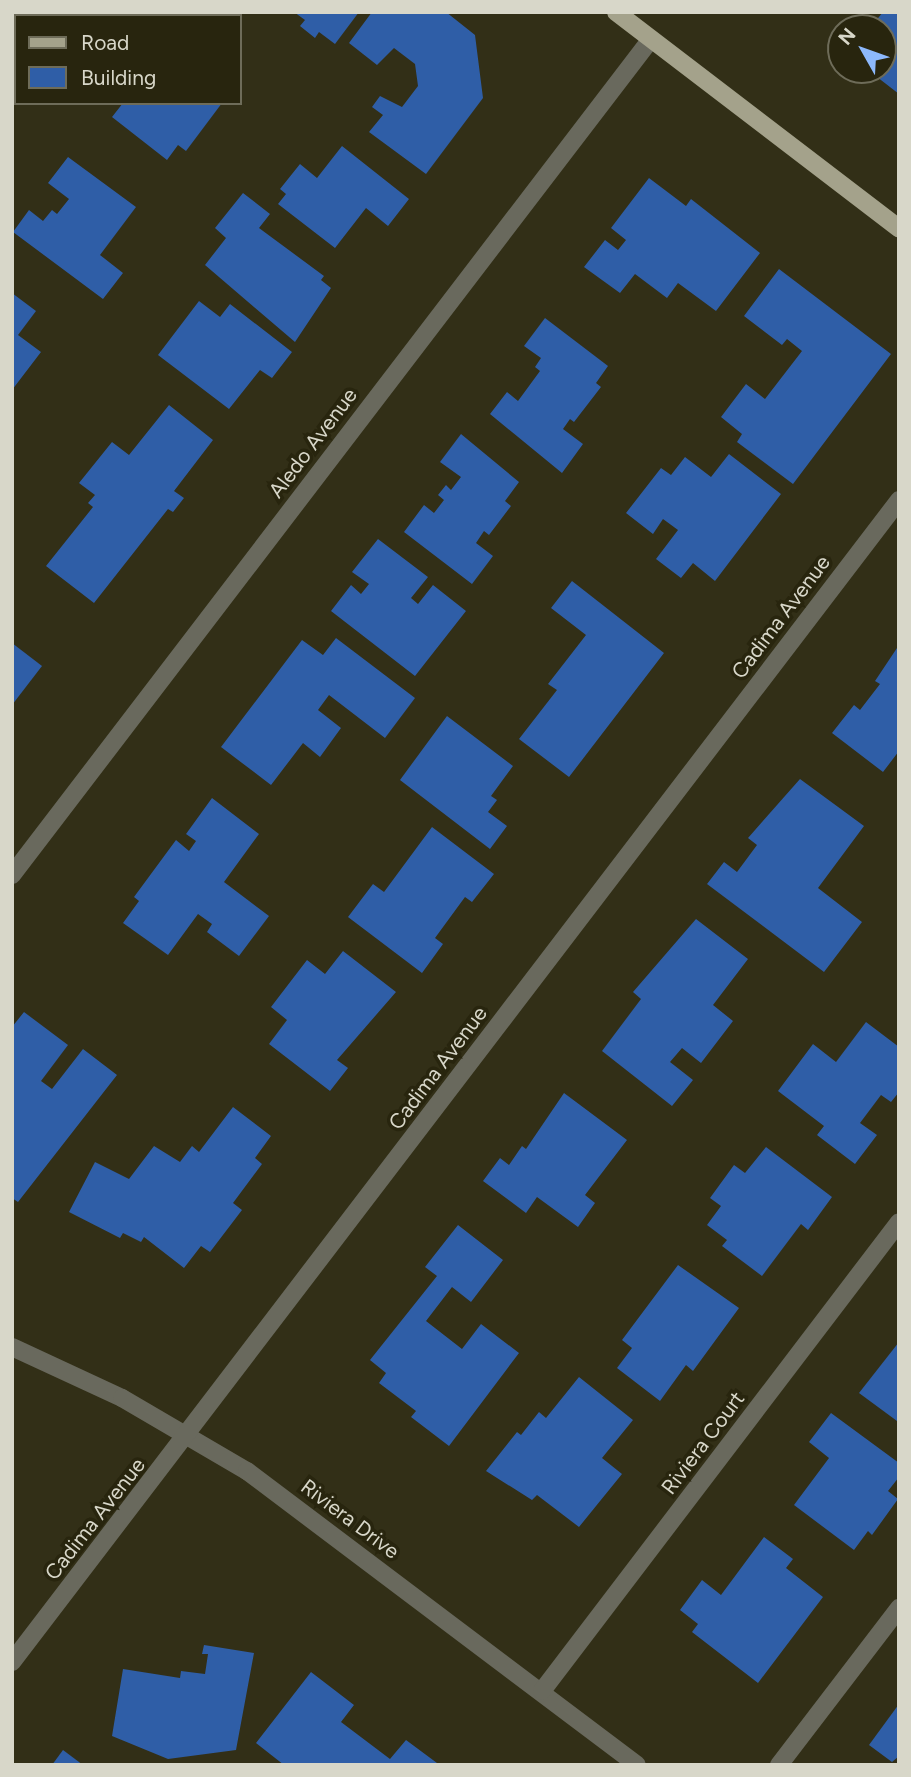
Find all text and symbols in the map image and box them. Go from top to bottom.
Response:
legend [14,14,242,105]
north arrow [827,14,897,84]
text: N [834,23,861,49]
text: Road [81,30,129,55]
text: Building [81,65,156,90]
street label: Aledo Avenue [264,383,362,503]
street label: Cadima Avenue [726,550,836,684]
street label: Cadima Avenue [383,1001,493,1135]
street label: Riviera Court [656,1387,750,1499]
street label: Cadima Avenue [40,1453,150,1585]
street label: Riviera Drive [296,1474,404,1564]

